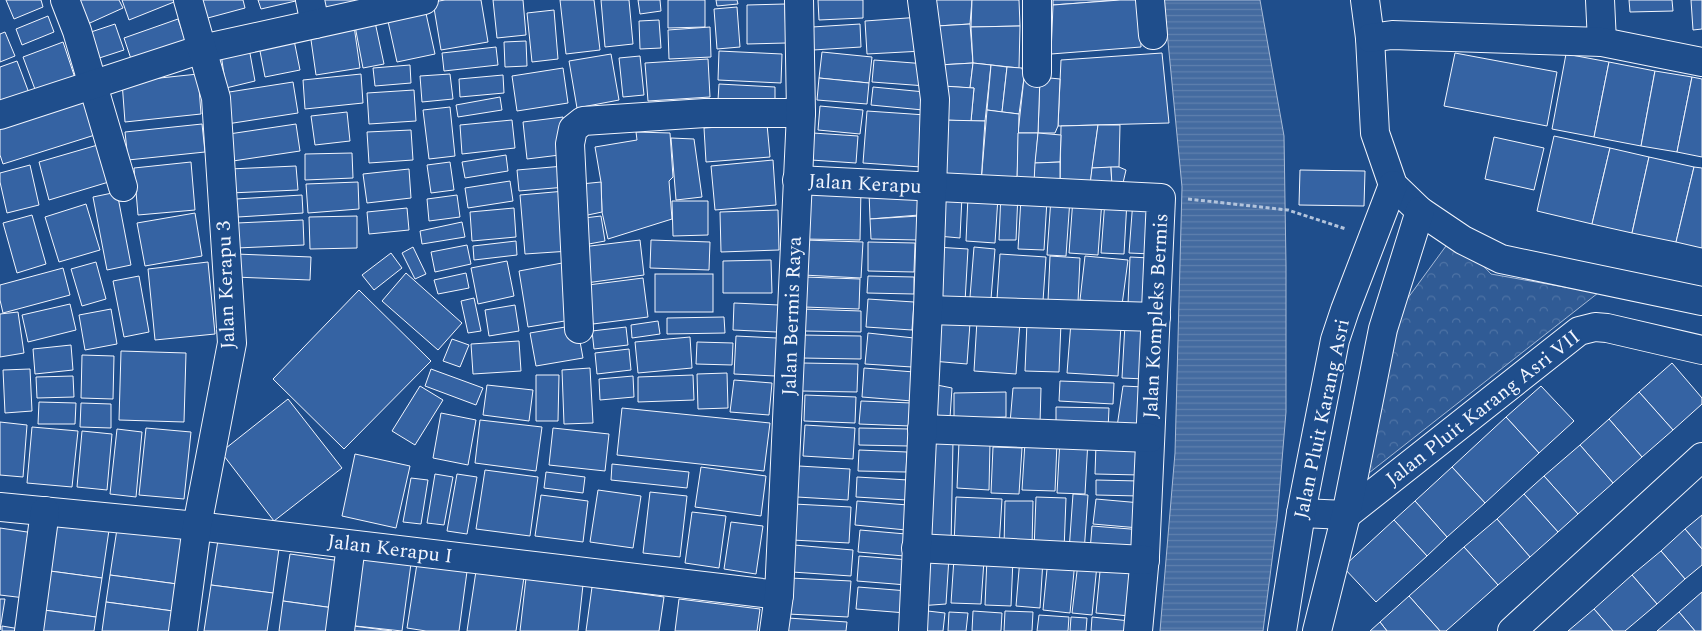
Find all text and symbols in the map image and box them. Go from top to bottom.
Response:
street label: Jalan Kerapu [808,166,922,202]
street label: Jalan Kompleks Bermis [1136,213,1176,419]
street label: Jalan Kerapu 3 [209,220,243,350]
street label: Jalan Bermis Raya [774,235,810,396]
street label: Jalan Pluit Karang Asri [1286,316,1358,522]
street label: Jalan Pluit Karang Asri VII [1379,322,1587,494]
street label: Jalan Kerapu I [326,526,454,572]

